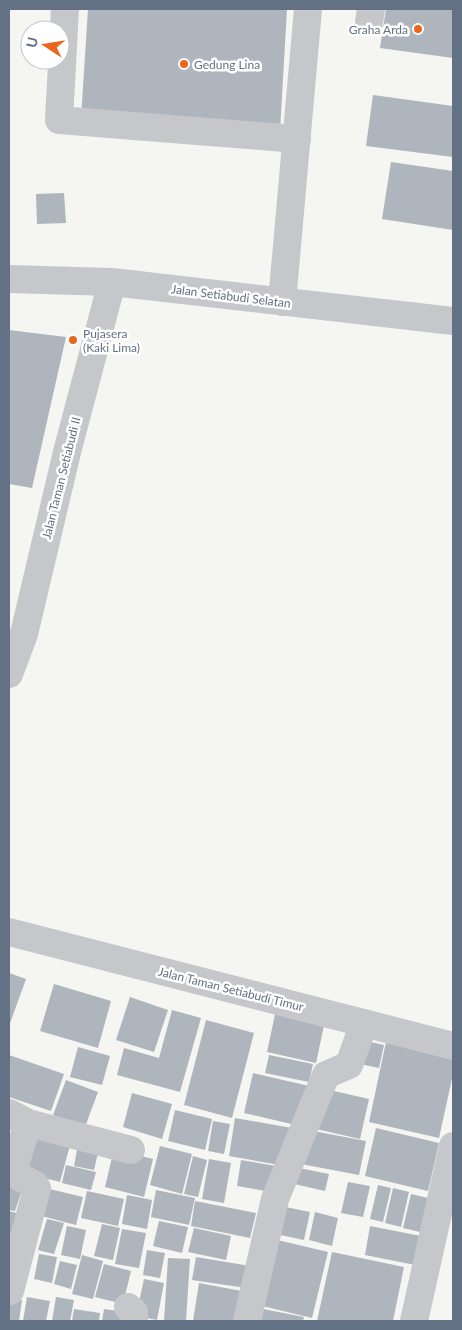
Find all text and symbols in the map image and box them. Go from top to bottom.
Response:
north arrow [20,20,70,70]
place label: Graha Arda [349,22,408,37]
marker: Graha Arda [412,23,424,35]
text: U [22,35,41,49]
place label: Gedung Lina [194,57,260,72]
marker: Gedung Lina [178,58,190,70]
street label: Jalan Setiabudi Selatan [171,281,291,311]
place label: Pujasera (Kaki Lima) [83,326,140,355]
marker: Pujasera (Kaki Lima) [67,334,79,346]
street label: Jalan Taman Setiabudi II [39,415,83,541]
street label: Jalan Taman Setiabudi Timur [157,964,306,1014]

